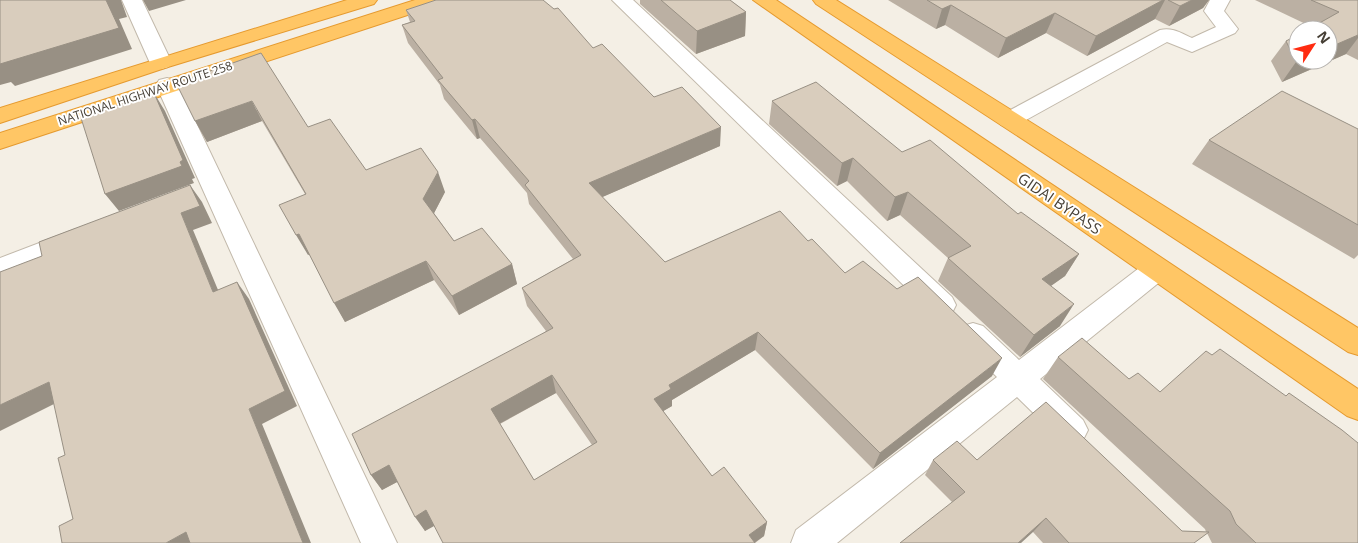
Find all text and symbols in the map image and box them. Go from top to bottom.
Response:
north arrow [1288,20,1338,70]
text: N [1313,27,1335,47]
street label: NATIONAL HIGHWAY ROUTE 258 [56,57,235,129]
street label: GIDAI BYPASS [1014,168,1106,238]

